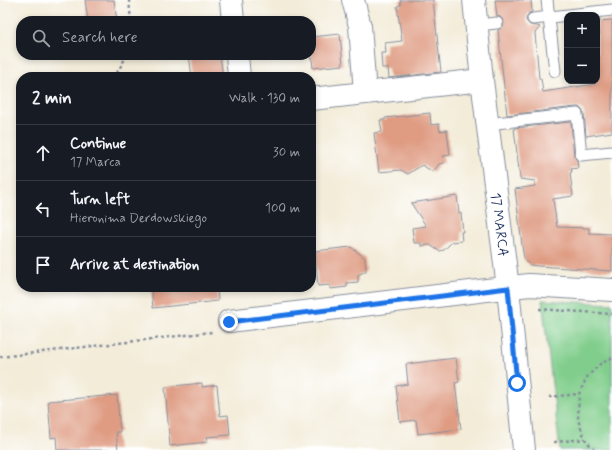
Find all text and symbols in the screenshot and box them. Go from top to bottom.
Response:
map controls [564,12,600,84]
button: + [564,12,600,48]
search box [16,16,316,60]
icon: search [30,27,52,49]
text: Search here [62,28,138,48]
button: − [564,48,600,84]
text: 2 min [32,87,72,109]
text: Walk · 130 m [229,90,300,107]
text: Continue [70,134,126,154]
icon: ahead [32,142,54,164]
text: 30 m [273,144,300,161]
text: 17 Marca [70,154,121,171]
text: Turn left [70,190,130,210]
street label: 17 MARCA [486,192,512,258]
icon: left [32,198,54,220]
text: 100 m [265,200,300,217]
text: Hieronima Derdowskiego [70,210,207,227]
icon: arrive [32,254,54,276]
text: Arrive at destination [70,255,199,275]
route end [220,313,238,331]
route start [508,374,526,392]

